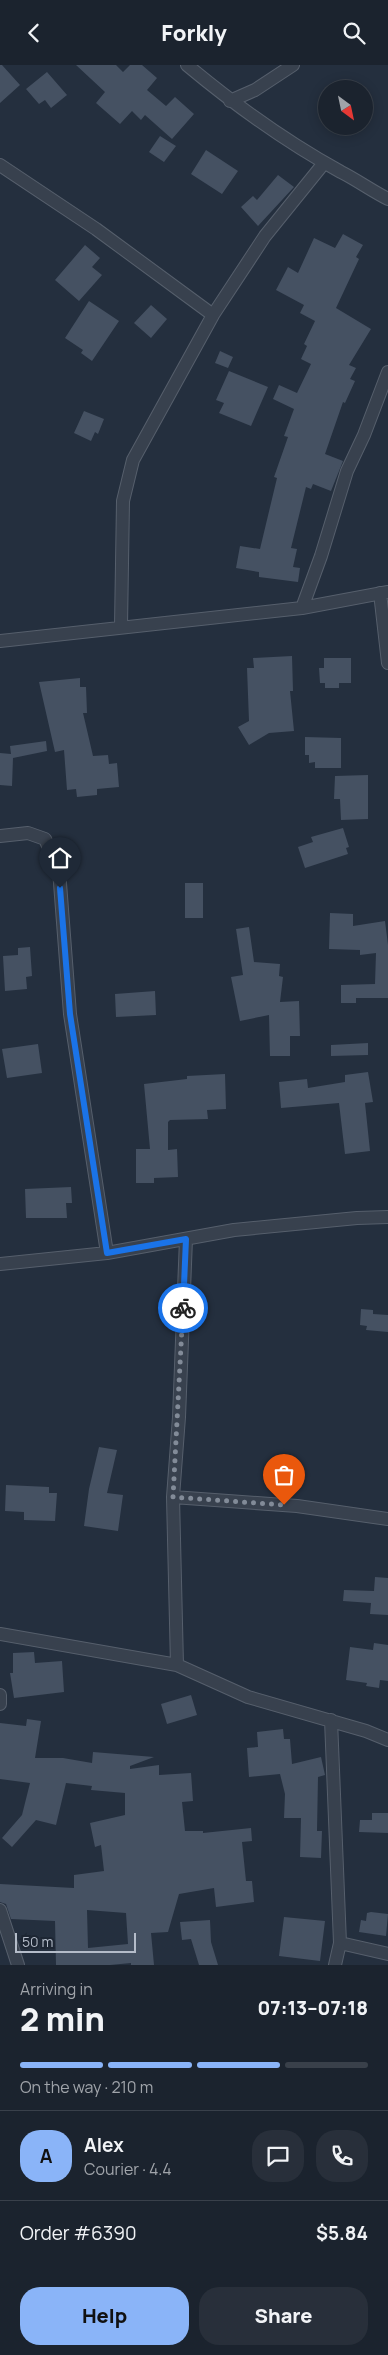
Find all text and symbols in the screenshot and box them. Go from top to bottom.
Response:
text: Forkly [161,18,227,48]
icon: back [20,19,48,47]
icon: search [340,19,368,47]
north arrow [318,80,372,135]
map controls [318,80,373,135]
pin [39,837,81,888]
icon: home [46,844,74,872]
courier [158,1283,208,1333]
icon: bike [169,1294,197,1322]
pin [263,1454,305,1505]
icon: bag [270,1461,298,1489]
scale bar [15,1930,136,1953]
text: 50 m [22,1932,53,1951]
text: Arriving in [20,1978,93,2000]
text: 07:13–07:18 [258,1995,368,2021]
text: 2 min [20,1997,105,2041]
text: On the way · 210 m [20,2076,153,2098]
button: chat [252,2130,304,2182]
button: phone [316,2130,368,2182]
text: Alex [84,2132,124,2158]
text: A [40,2143,52,2169]
text: Courier · 4.4 [84,2158,172,2180]
text: Order #6390 [20,2220,137,2246]
text: $5.84 [316,2220,368,2246]
button: Help [20,2287,189,2345]
button: Share [199,2287,368,2345]

